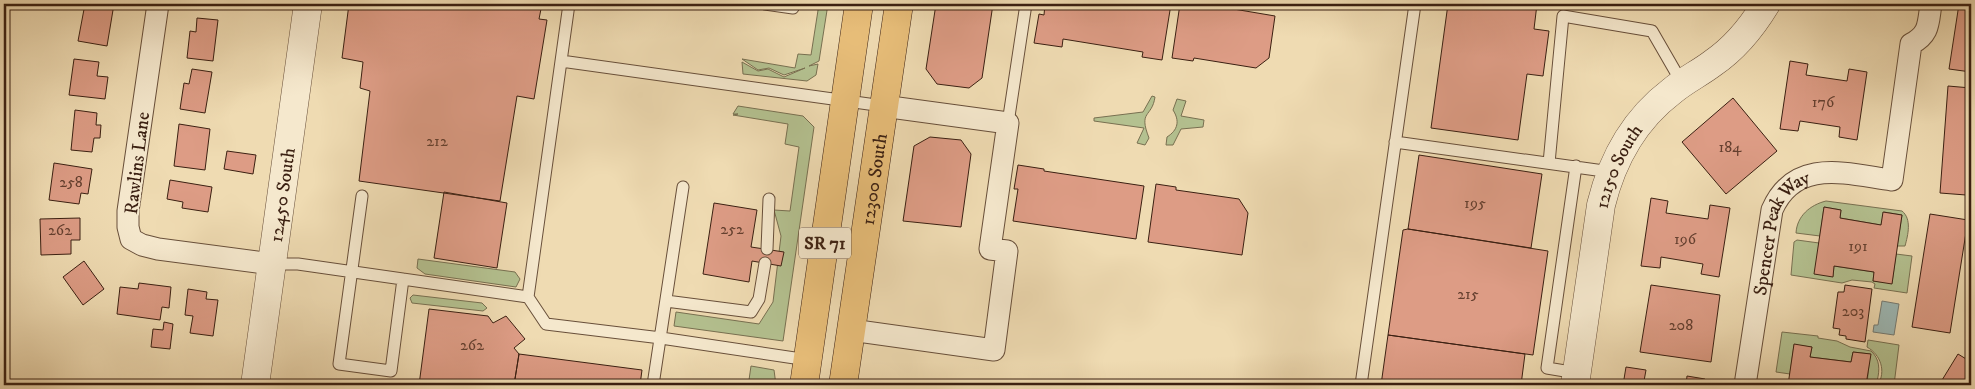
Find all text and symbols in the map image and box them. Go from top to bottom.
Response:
house number: 176 [1812,92,1835,112]
street label: Rawlins Lane [120,111,155,216]
street label: 12150 South [1591,120,1648,210]
house number: 212 [426,131,448,151]
street label: 12300 South [857,132,893,227]
house number: 184 [1718,137,1742,157]
street label: 12450 South [265,146,301,244]
street label: Spencer Peak Way [1749,166,1814,297]
house number: 258 [59,172,83,192]
house number: 195 [1464,193,1486,213]
house number: 252 [720,219,744,239]
house number: 262 [48,220,72,240]
road number: SR 71 [799,228,851,258]
house number: 196 [1674,229,1697,249]
house number: 191 [1848,236,1868,256]
house number: 215 [1457,284,1479,304]
house number: 203 [1842,301,1864,321]
house number: 208 [1669,315,1693,335]
house number: 262 [460,335,484,355]

